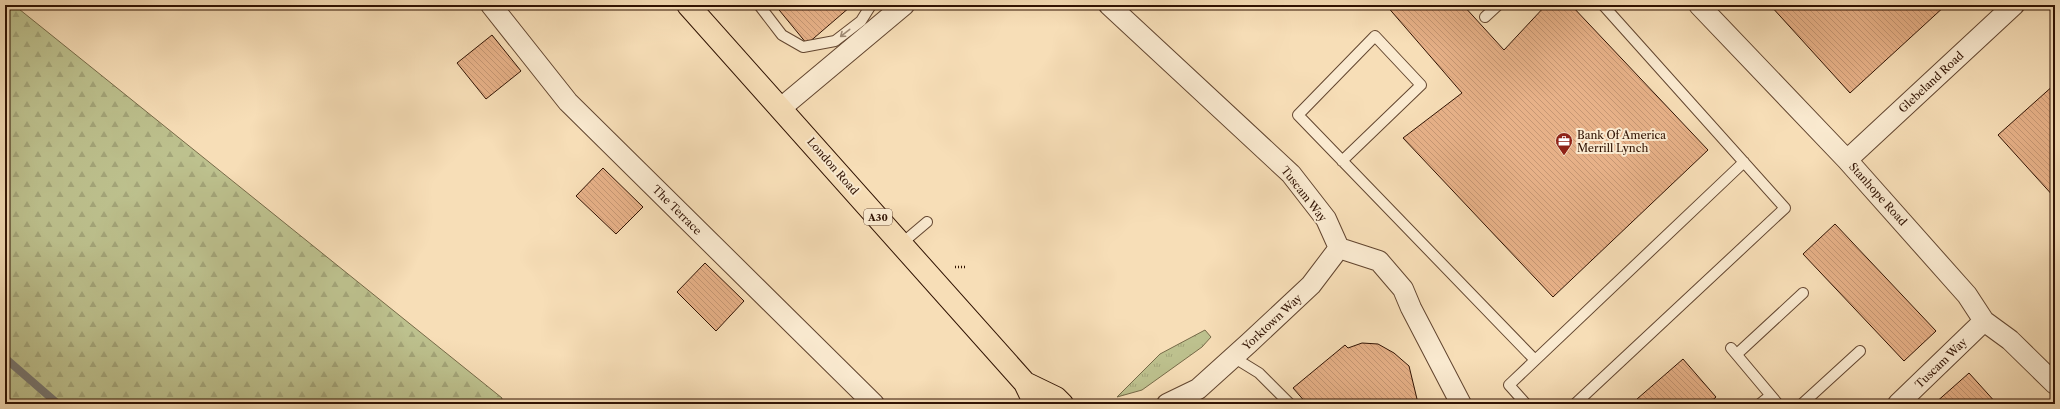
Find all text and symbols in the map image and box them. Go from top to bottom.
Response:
one-way arrow [840,29,851,38]
street label: Glebeland Road [1896,48,1967,116]
place label: Bank Of America Merrill Lynch [1577,128,1666,155]
office icon: Bank Of America Merrill Lynch [1554,131,1574,156]
street label: London Road [804,134,862,198]
street label: Stanhope Road [1846,160,1910,229]
street label: Tuscam Way [1278,164,1331,225]
street label: The Terrace [649,182,705,238]
road number: A30 [864,209,892,225]
street label: Yorktown Way [1239,290,1305,354]
street label: Tuscam Way [1912,334,1970,391]

